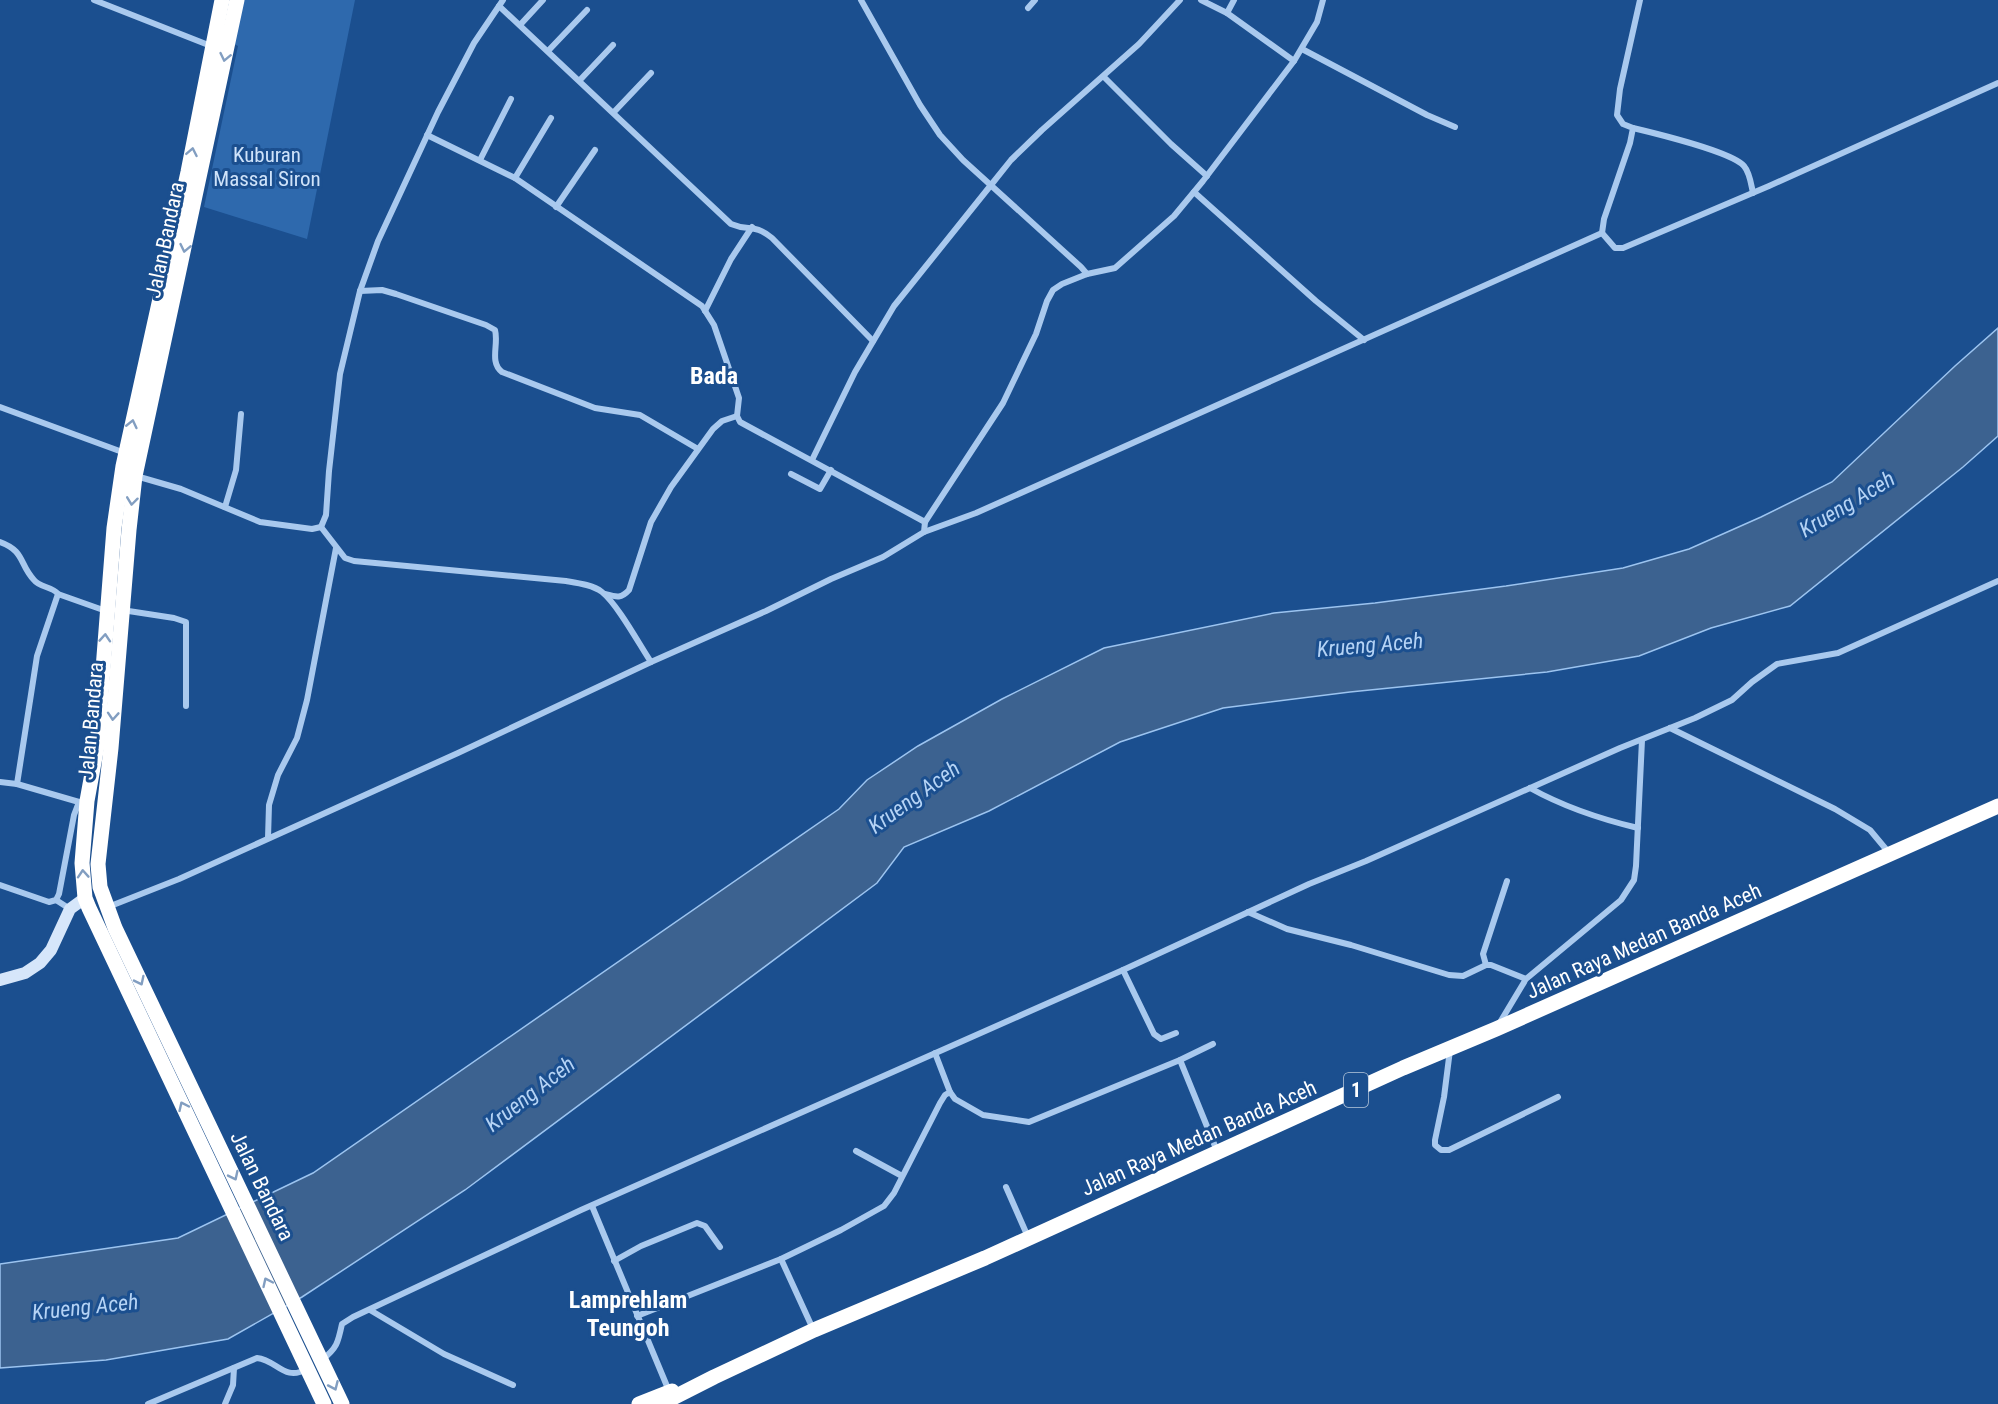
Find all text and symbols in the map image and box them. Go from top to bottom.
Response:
one-way arrow [219,52,232,62]
park label: Kuburan Massal Siron [213,143,321,191]
one-way arrow [185,147,198,157]
street label: Jalan Bandara [141,180,189,300]
one-way arrow [179,243,192,253]
district label: Bada [690,362,738,390]
one-way arrow [125,420,138,430]
water label: Krueng Aceh [1795,466,1899,542]
one-way arrow [126,496,139,505]
water label: Krueng Aceh [1316,628,1424,662]
one-way arrow [98,634,111,643]
street label: Jalan Bandara [74,661,108,781]
one-way arrow [107,711,120,720]
water label: Krueng Aceh [863,756,965,838]
one-way arrow [77,869,90,878]
street label: Jalan Raya Medan Banda Aceh [1523,878,1765,1004]
one-way arrow [133,974,145,985]
water label: Krueng Aceh [480,1051,580,1137]
road number: 1 [1344,1073,1368,1107]
street label: Jalan Raya Medan Banda Aceh [1078,1075,1320,1201]
one-way arrow [178,1101,190,1112]
street label: Jalan Bandara [225,1128,299,1244]
one-way arrow [226,1169,238,1180]
one-way arrow [262,1277,274,1288]
district label: Lamprehlam Teungoh [569,1286,687,1342]
water label: Krueng Aceh [31,1289,139,1325]
one-way arrow [326,1380,338,1391]

